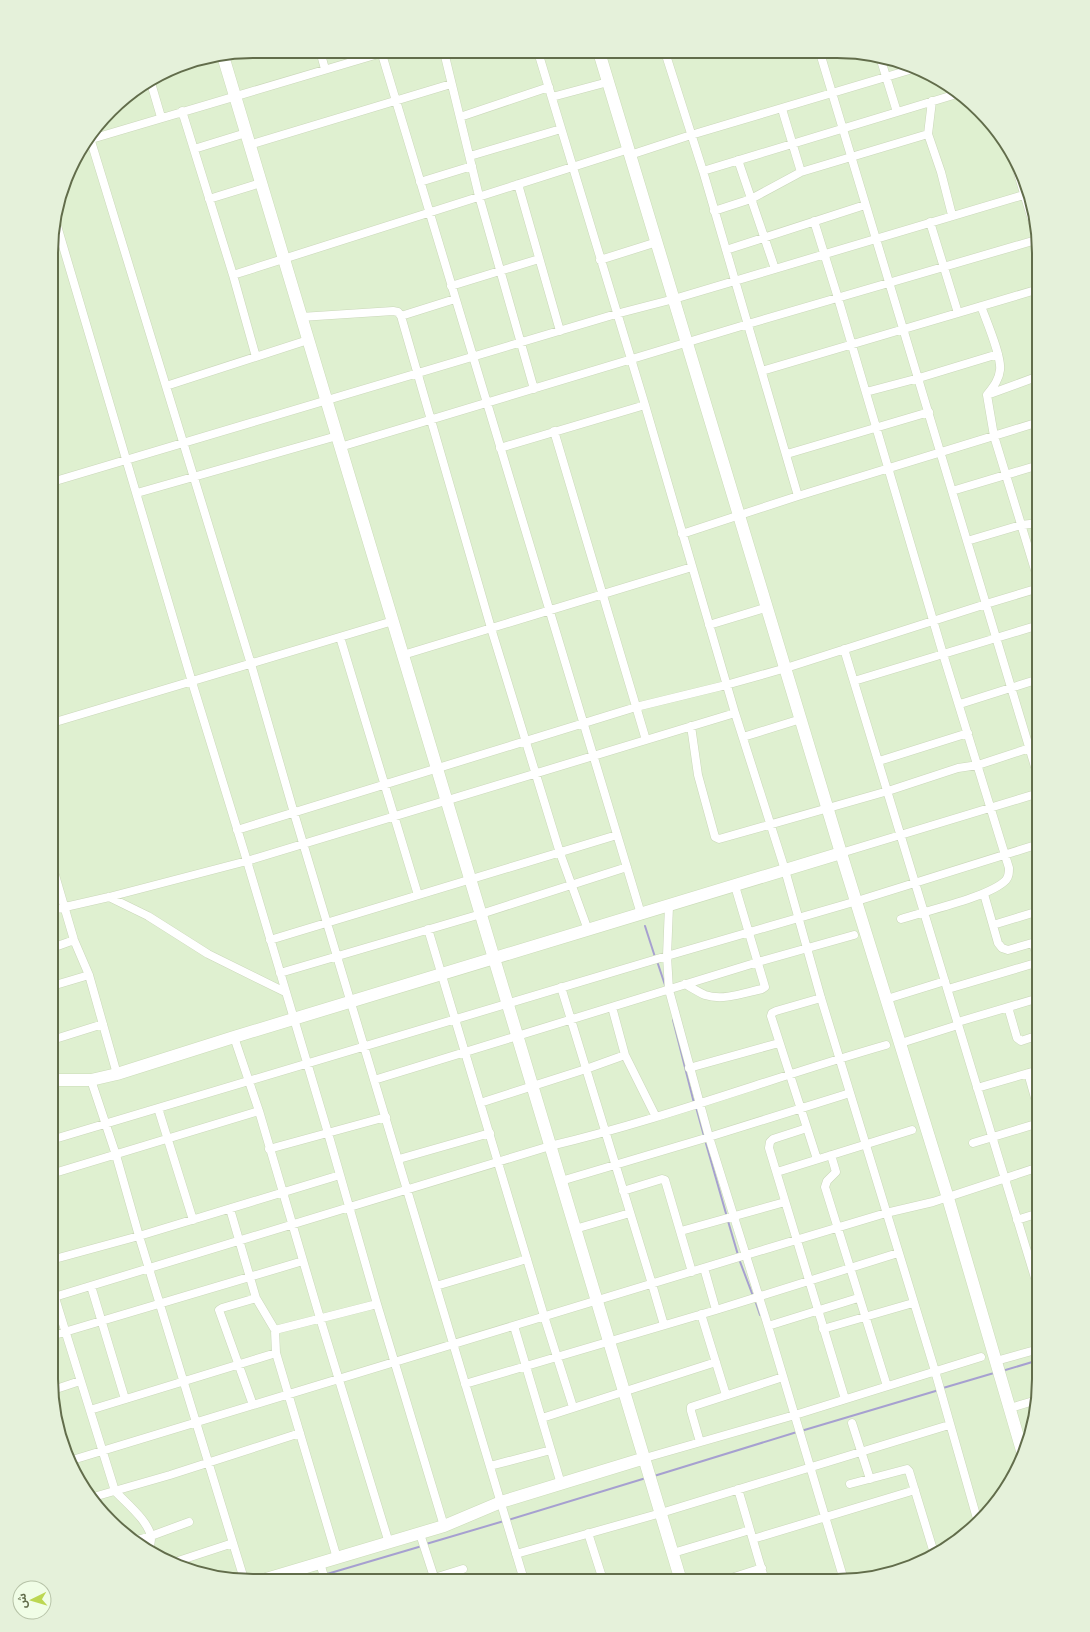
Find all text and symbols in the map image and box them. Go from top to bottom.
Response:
north arrow [12,1580,52,1620]
text: ش [13,1593,30,1609]

